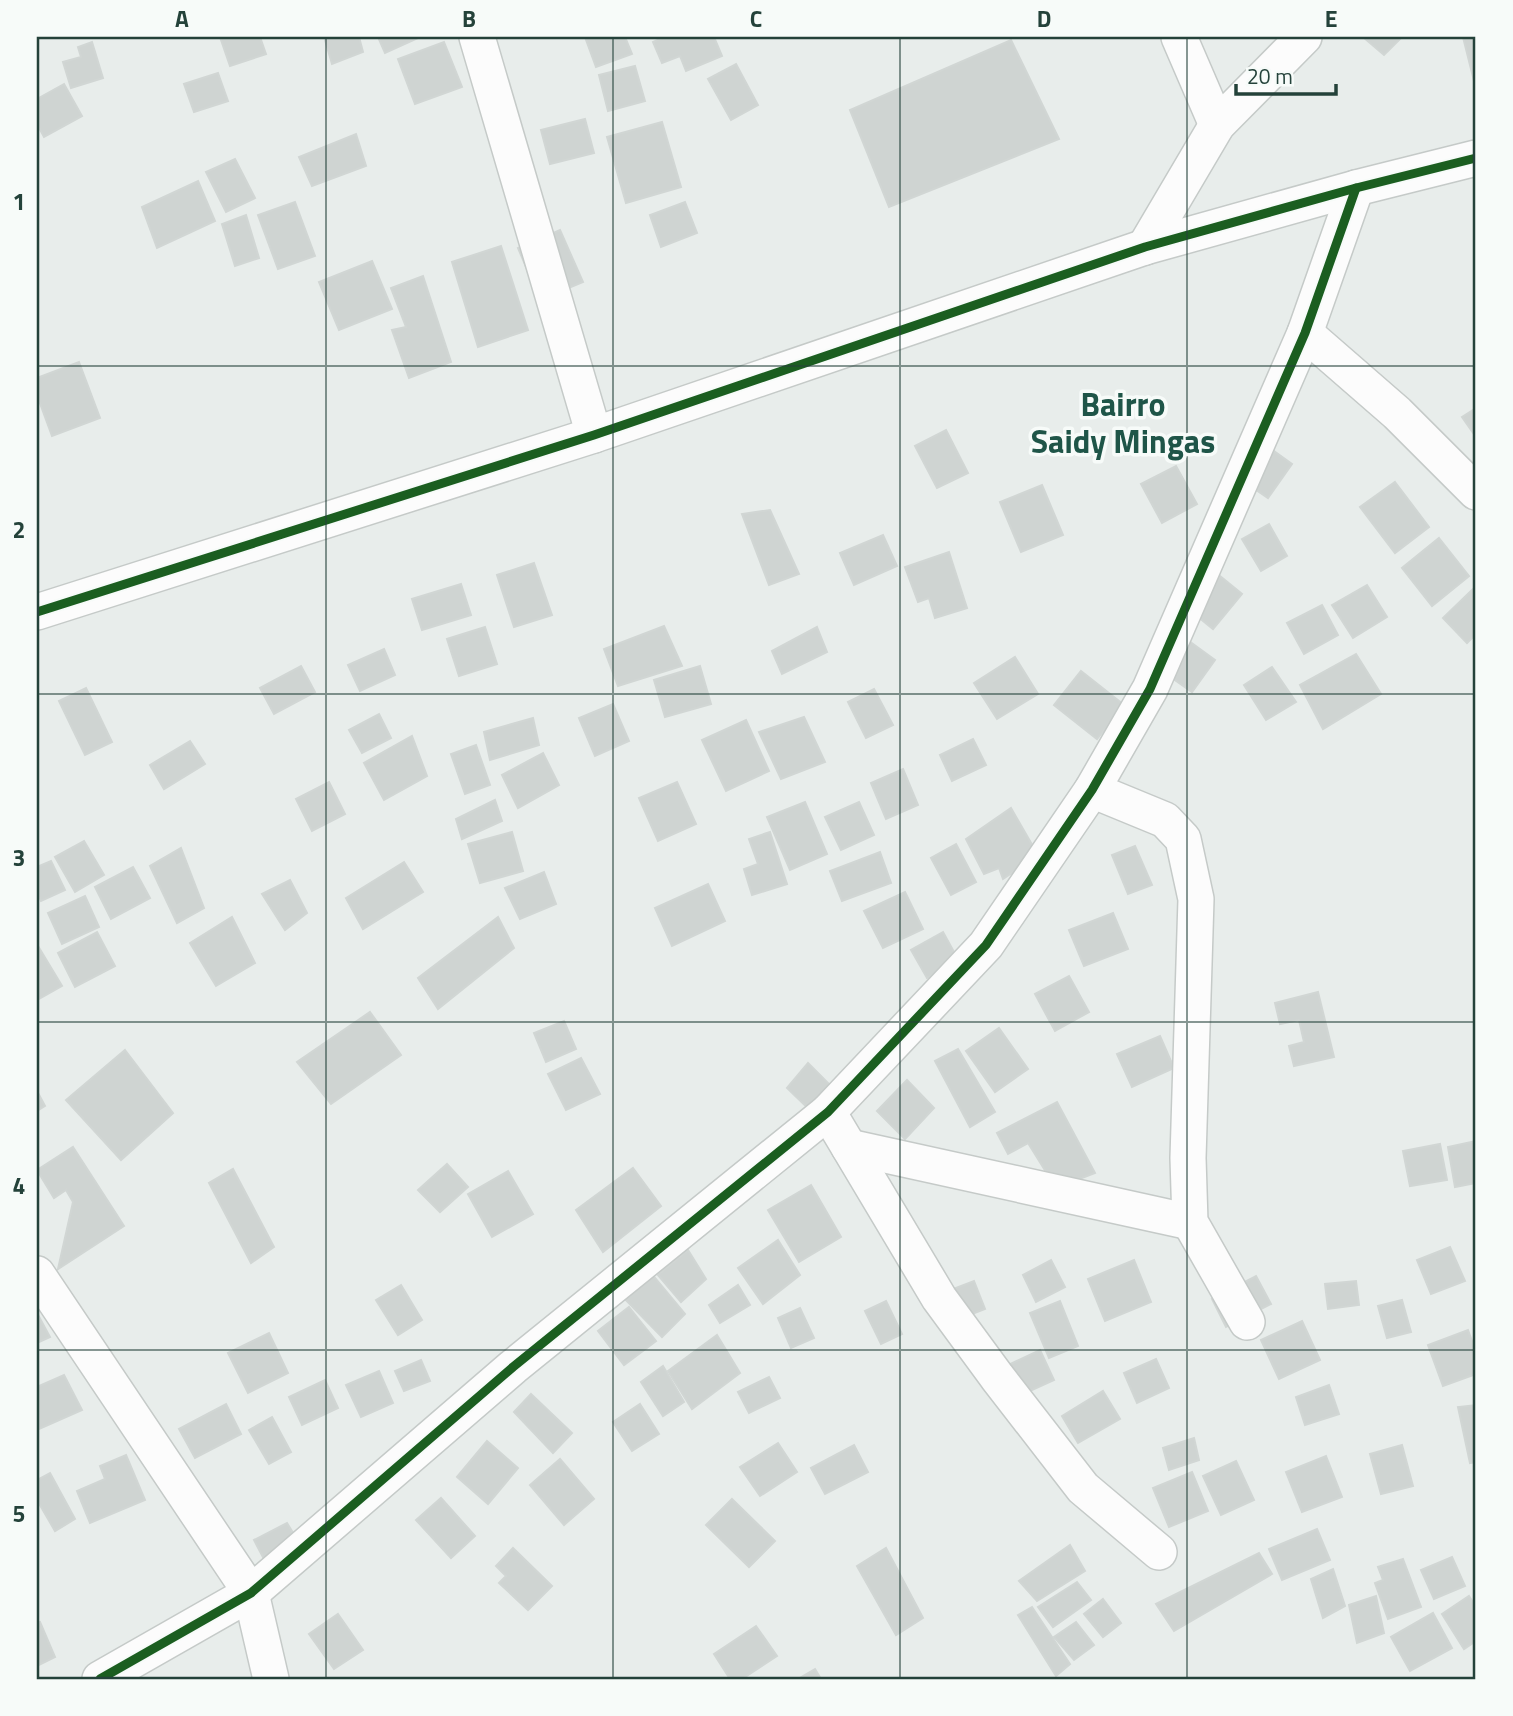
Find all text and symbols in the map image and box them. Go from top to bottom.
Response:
text: A [175,1,189,36]
text: B [462,1,476,36]
text: C [750,1,762,36]
text: D [1037,1,1051,36]
text: E [1325,1,1337,36]
scale bar [1236,52,1336,96]
text: 20 m [1247,60,1293,92]
text: 1 [13,184,25,219]
district label: Bairro Saidy Mingas [1031,380,1215,465]
text: 2 [13,512,25,547]
text: 3 [13,840,25,875]
text: 4 [13,1168,25,1203]
text: 5 [13,1496,25,1531]

